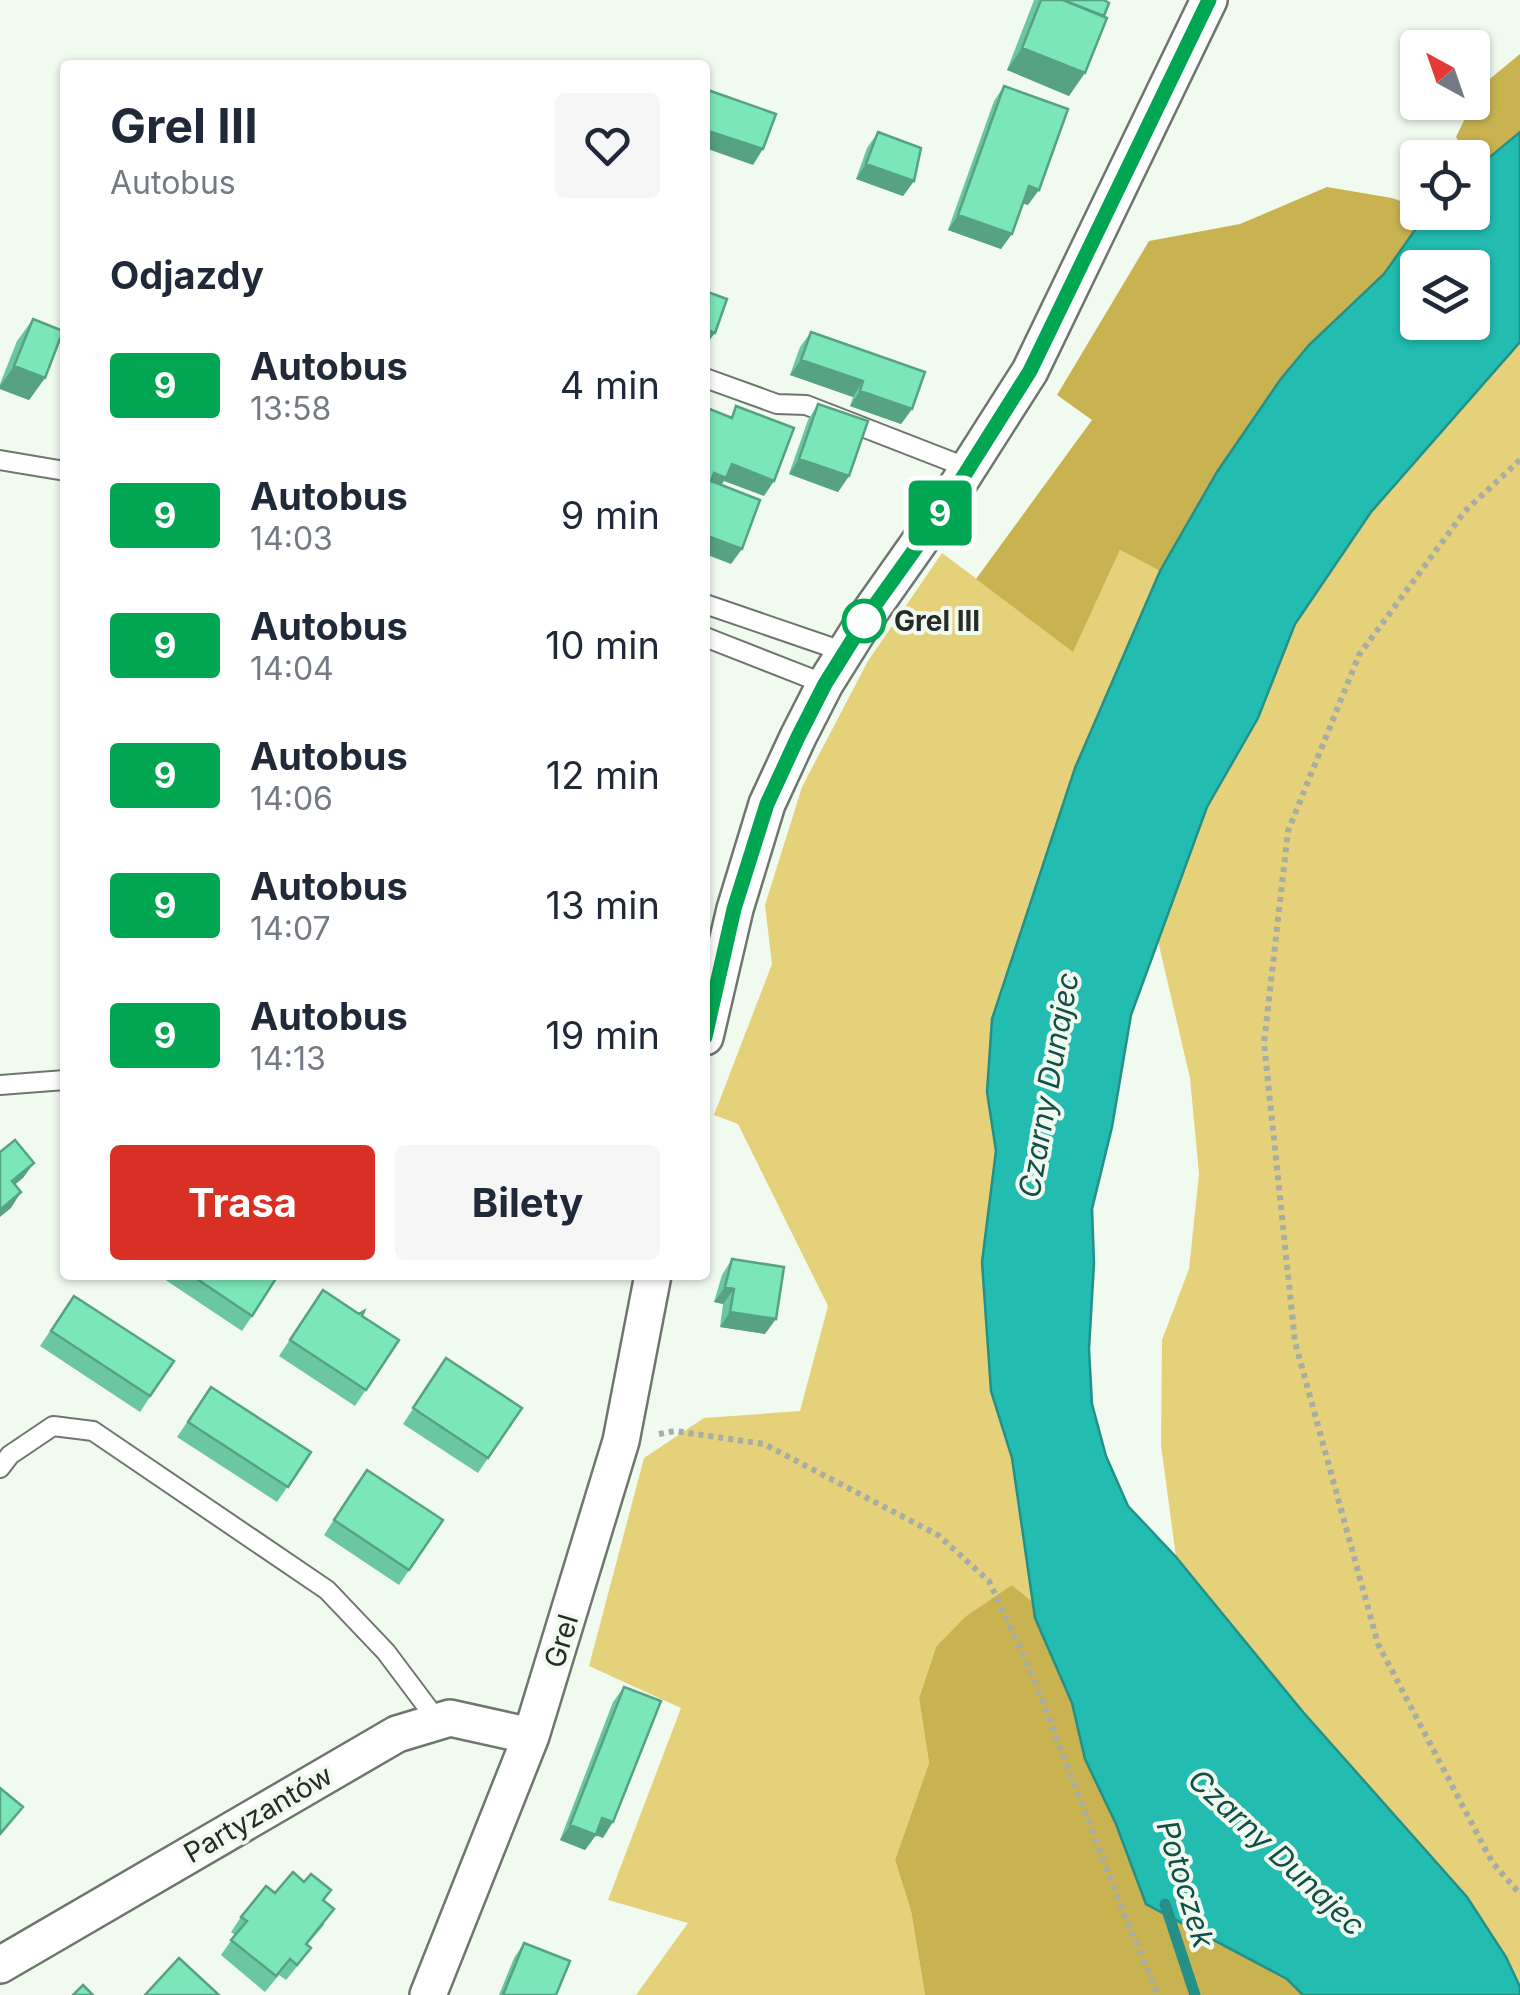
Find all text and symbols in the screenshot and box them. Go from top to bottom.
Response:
north arrow [1400,30,1490,120]
map controls [1400,30,1490,340]
button: heart [555,93,660,198]
text: Grel III [110,96,258,155]
button: locate [1400,140,1490,230]
text: Autobus [110,163,236,202]
button: layers [1400,250,1490,340]
text: Odjazdy [110,252,264,298]
text: Autobus [250,343,408,389]
text: 4 min [560,362,660,408]
text: 9 [154,364,176,406]
text: 13:58 [250,389,331,428]
text: Autobus [250,473,408,519]
line badge: 9 [908,480,972,546]
text: 9 min [561,492,660,538]
text: 9 [929,492,951,534]
text: 9 [154,494,176,536]
text: 14:03 [250,519,333,558]
marker: Grel III [843,600,885,642]
text: Autobus [250,603,408,649]
place label: Grel III [894,604,980,638]
text: 10 min [545,622,660,668]
text: 9 [154,624,176,666]
text: 14:04 [250,649,334,688]
text: Autobus [250,733,408,779]
text: 12 min [546,752,660,798]
text: 9 [154,754,176,796]
text: 14:06 [250,779,333,818]
text: Autobus [250,863,408,909]
text: 13 min [545,882,660,928]
text: 9 [154,884,176,926]
text: 14:07 [250,909,331,948]
water label: Czarny Dunajec [1010,970,1086,1200]
text: Autobus [250,993,408,1039]
text: 19 min [545,1012,660,1058]
text: 9 [154,1014,176,1056]
text: 14:13 [250,1039,326,1078]
button: Trasa [110,1145,375,1260]
button: Bilety [395,1145,660,1260]
street label: Grel [537,1610,585,1672]
street label: Partyzantów [178,1758,338,1870]
water label: Czarny Dunajec [1181,1761,1373,1943]
water label: Potoczek [1150,1816,1223,1952]

